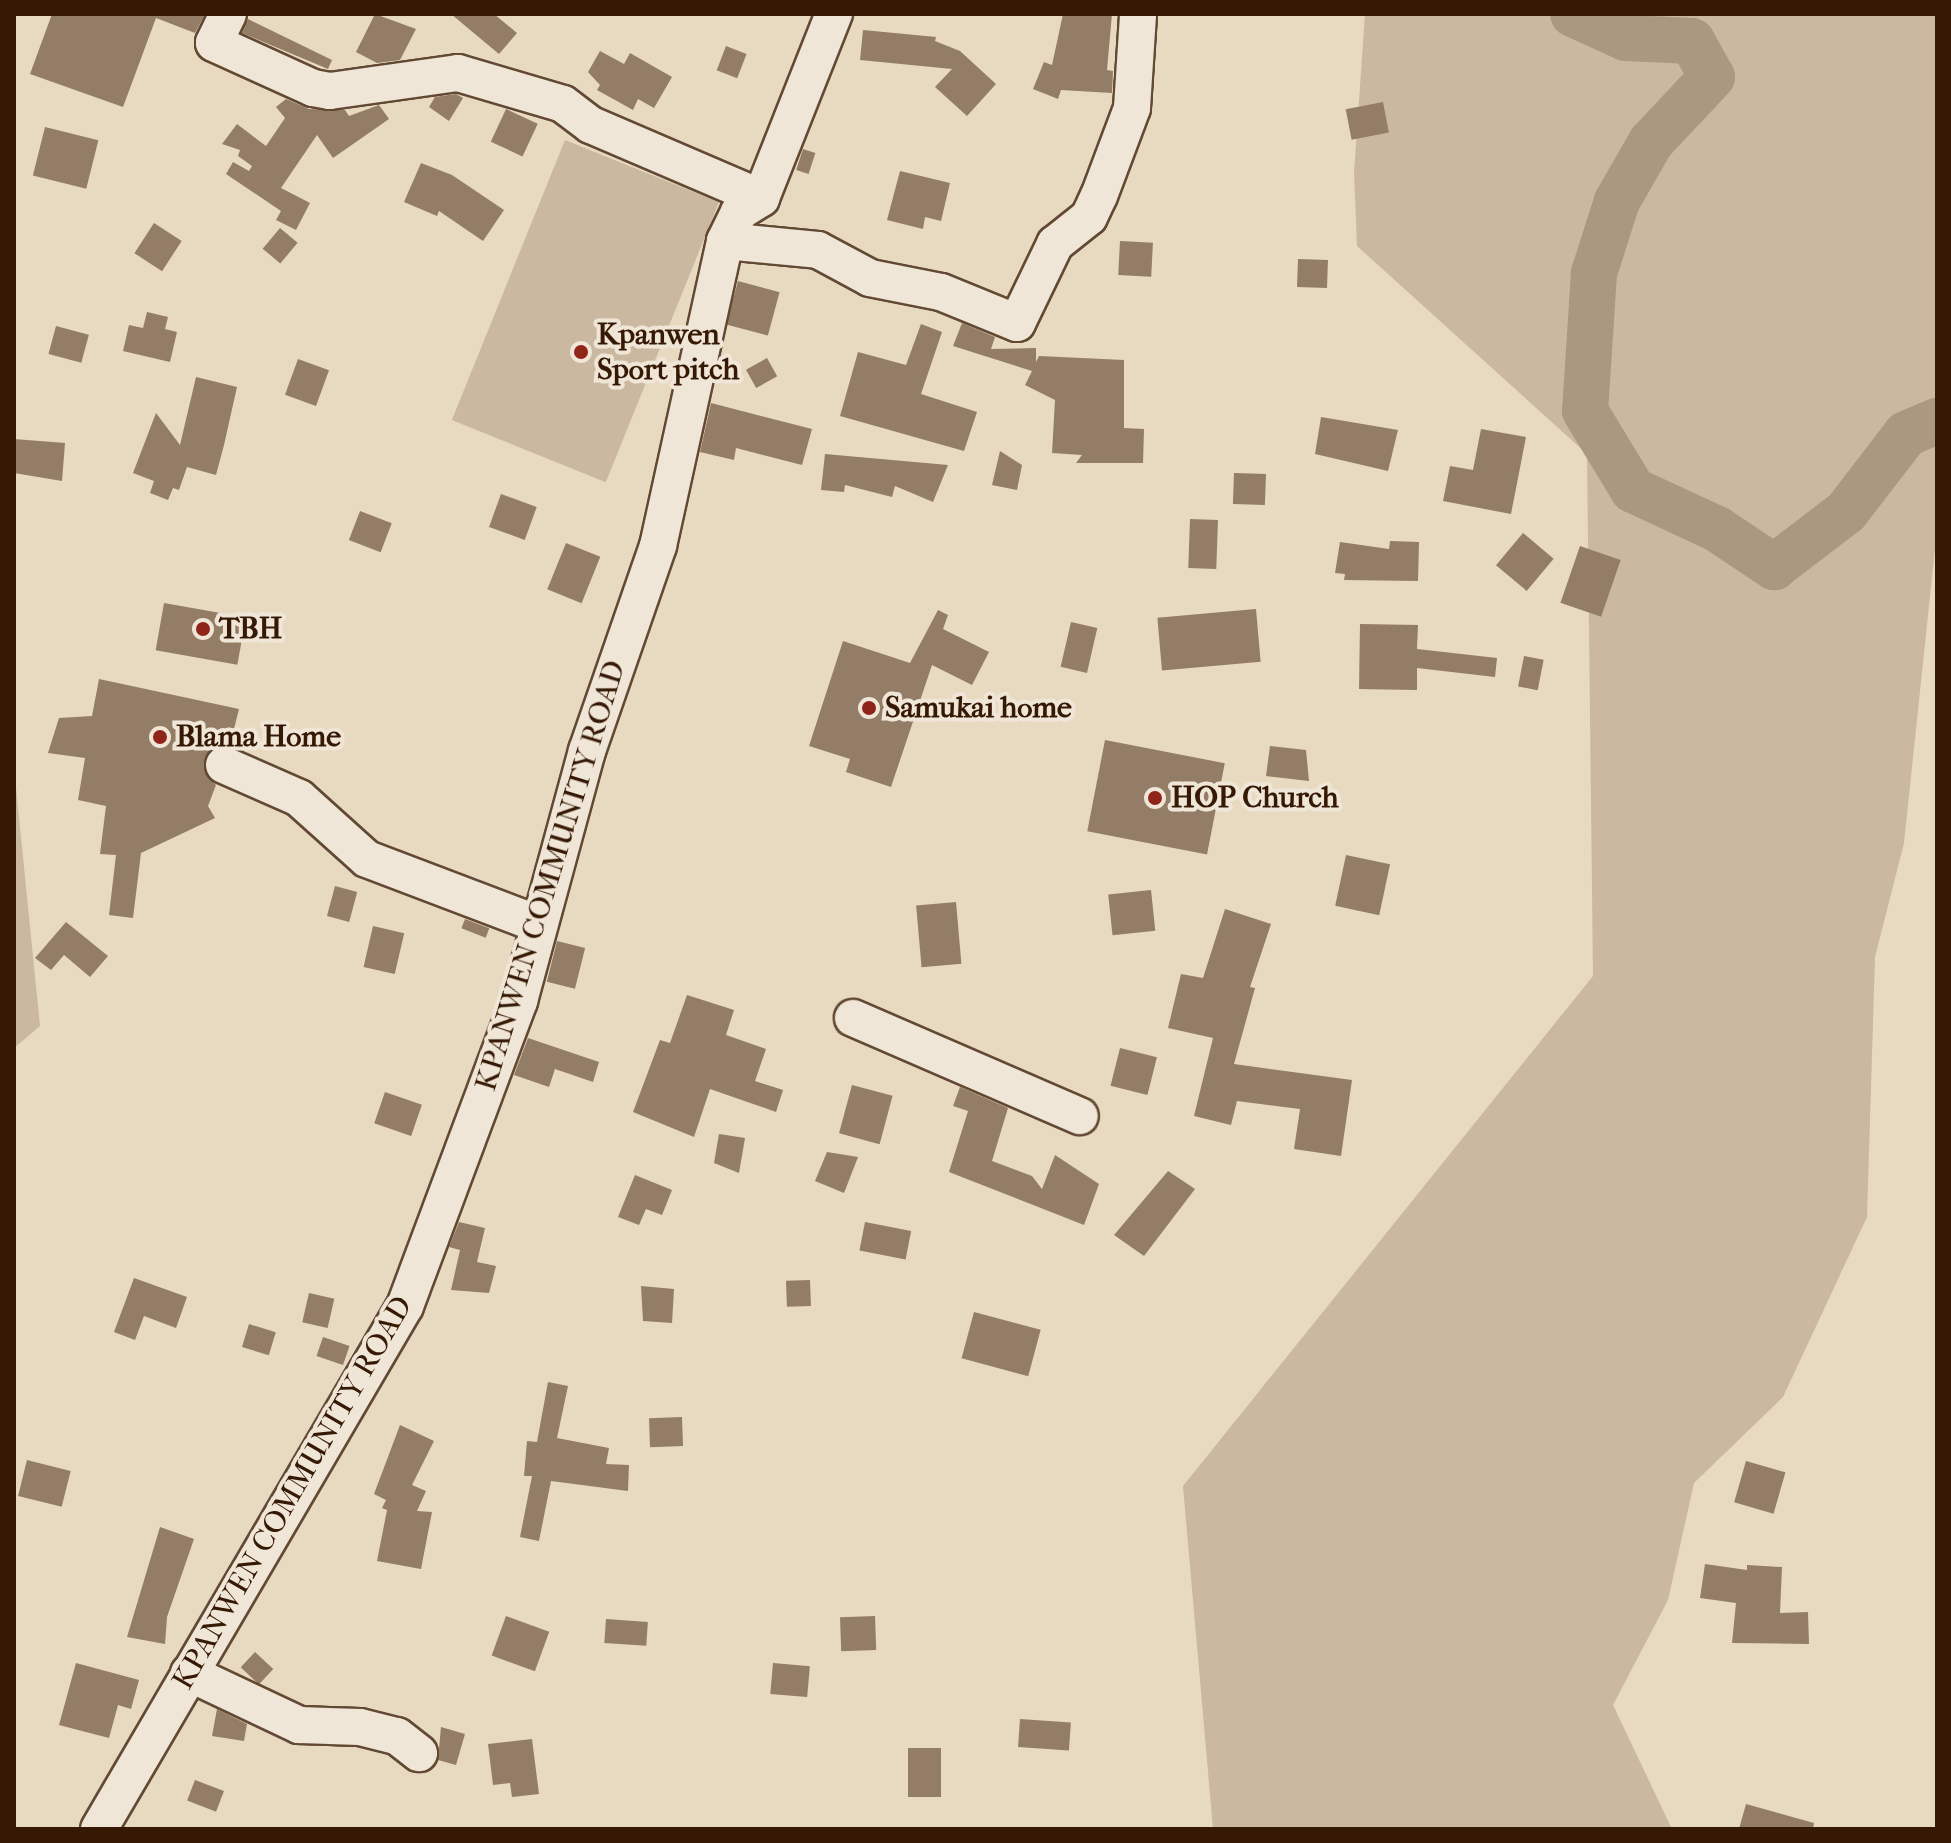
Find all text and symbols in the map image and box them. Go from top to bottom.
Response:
place label: Kpanwen Sport pitch [597,317,739,388]
marker: Kpanwen Sport pitch [572,343,590,361]
place label: TBH [219,611,282,647]
marker: TBH [194,620,212,638]
street label: KPANWEN COMMUNITY ROAD [468,657,634,1095]
place label: Samukai home [885,690,1072,726]
marker: Samukai home [860,699,878,717]
place label: Blama Home [176,719,341,755]
marker: Blama Home [151,728,169,746]
place label: HOP Church [1171,780,1339,816]
marker: HOP Church [1146,789,1164,807]
street label: KPANWEN COMMUNITY ROAD [165,1290,421,1696]

